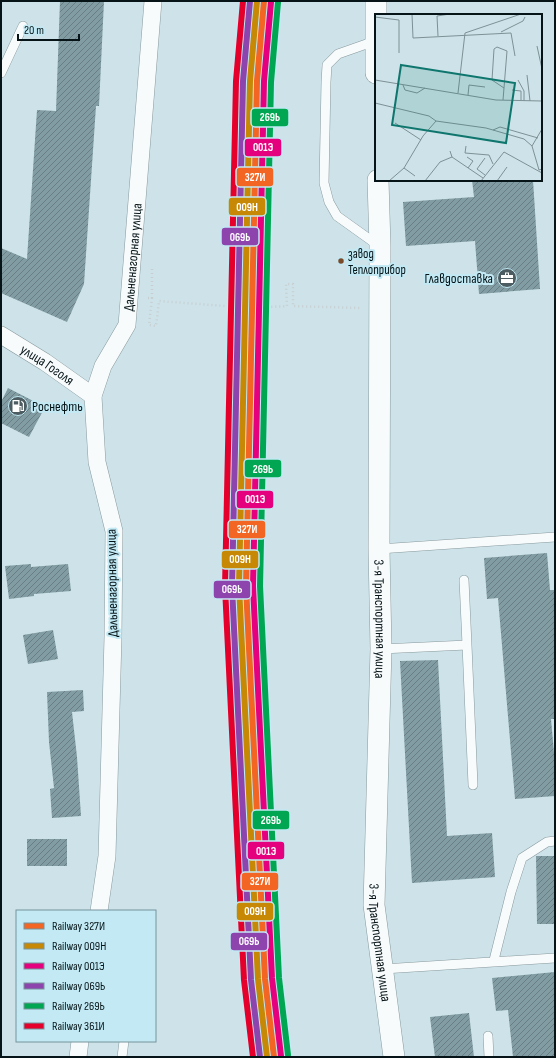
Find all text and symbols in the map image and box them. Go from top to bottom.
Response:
inset map [375,14,542,181]
scale bar [18,16,79,42]
text: 20 m [24,23,44,38]
line badge: 269Ь [251,108,289,127]
text: 269Ь [260,111,280,124]
line badge: 001Э [244,138,282,157]
text: 001Э [253,141,273,154]
line badge: 327И [236,167,274,187]
text: 327И [245,171,265,184]
line badge: 009Н [228,197,266,216]
text: 009Н [236,201,258,214]
street label: Дальненагорная улица [120,203,145,312]
line badge: 069Ь [221,227,259,246]
text: 069Ь [230,231,250,244]
place label: завод Теплоприбор [348,246,406,278]
marker: завод Теплоприбор [336,256,346,266]
office icon: Главдоставка [496,267,518,289]
place label: Главдоставка [425,270,493,287]
street label: улица Гоголя [17,341,78,389]
fuel station icon: Роснефть [7,395,29,417]
place label: Роснефть [32,398,83,415]
line badge: 269Ь [244,459,282,478]
text: 269Ь [253,463,273,476]
line badge: 001Э [236,490,274,509]
text: 001Э [245,493,265,506]
line badge: 327И [228,520,266,539]
text: 327И [237,523,257,536]
street label: Дальненагорная улица [103,529,121,637]
line badge: 009Н [221,550,259,569]
text: 009Н [229,553,251,566]
street label: 3-я Транспортная улица [371,559,390,679]
line badge: 069Ь [213,580,251,599]
text: 069Ь [222,583,242,596]
line badge: 269Ь [252,810,290,830]
text: 269Ь [261,814,281,827]
line badge: 001Э [247,841,285,860]
text: 001Э [256,845,276,858]
line badge: 327И [241,872,279,891]
text: 327И [250,875,270,888]
street label: 3-я Транспортная улица [365,883,395,1003]
line badge: 009Н [236,902,274,921]
text: 009Н [244,905,266,918]
legend [16,910,156,1042]
text: Railway 327И [52,919,105,934]
line badge: 069Ь [230,932,268,951]
text: 069Ь [239,935,259,948]
text: Railway 009Н [52,939,106,954]
text: Railway 001Э [52,959,105,974]
text: Railway 069Ь [52,979,105,994]
text: Railway 269Ь [52,999,105,1014]
text: Railway 361И [52,1019,105,1034]

